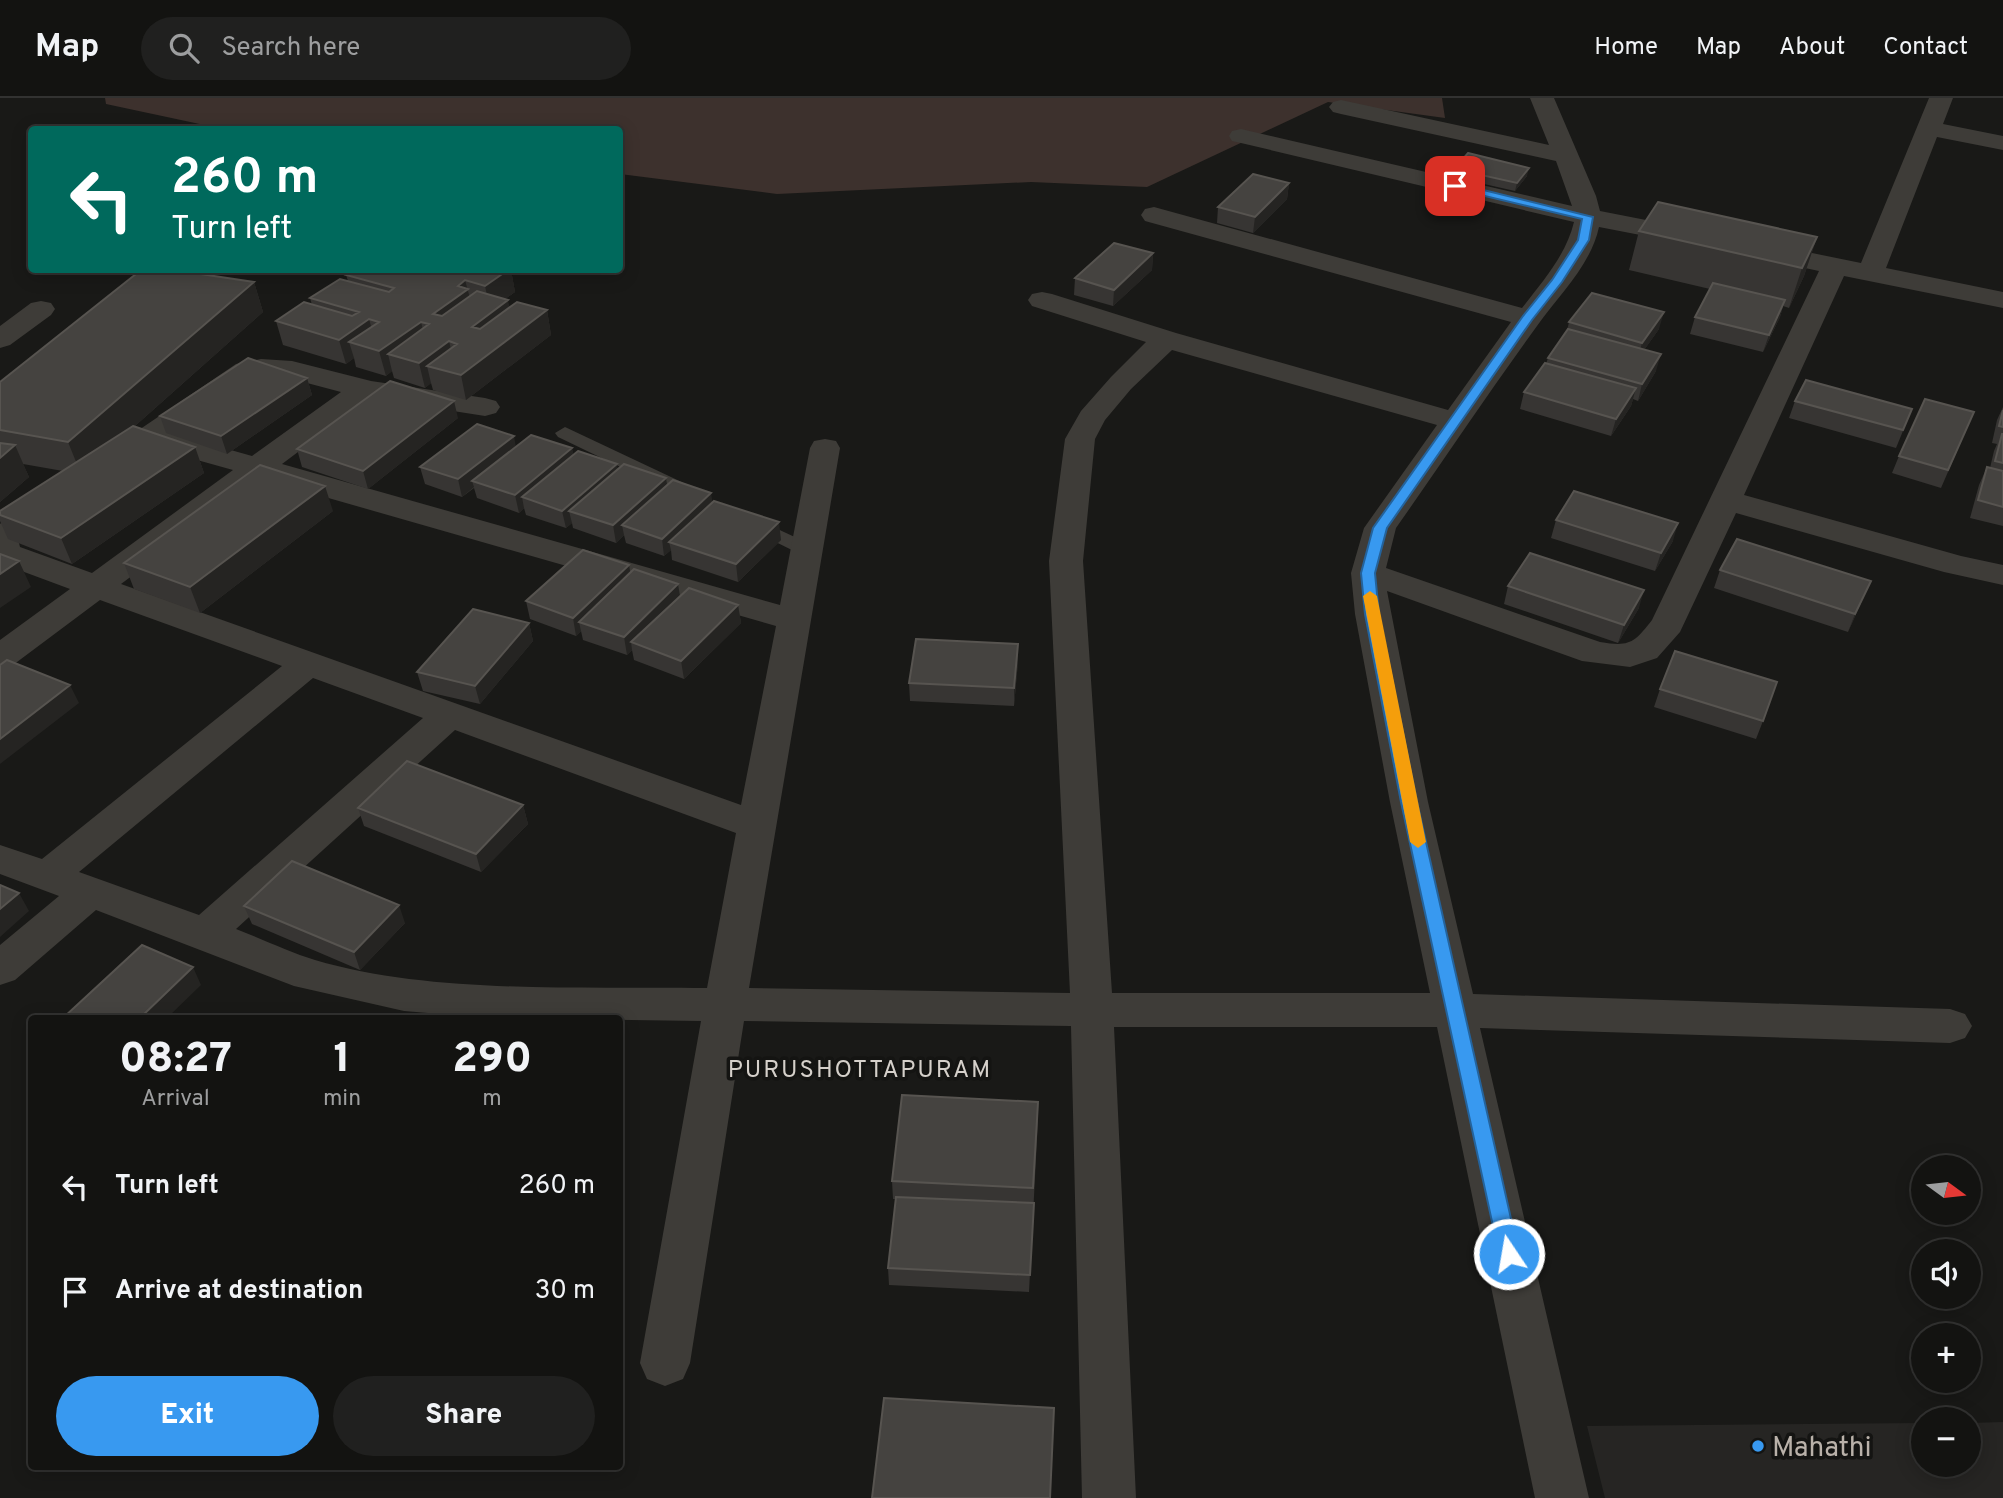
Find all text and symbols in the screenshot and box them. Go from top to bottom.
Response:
search box [141,17,631,80]
text: Map [35,27,99,69]
icon: search [165,29,203,67]
text: Search here [221,32,360,65]
text: Home [1594,33,1658,63]
text: Map [1696,33,1741,63]
text: About [1779,33,1845,63]
text: Contact [1883,33,1968,63]
text: 260 m [171,149,318,211]
icon: left [56,154,147,245]
pin [1425,156,1485,216]
icon: arrive [1436,167,1474,205]
text: Turn left [171,210,292,250]
text: 08:27 [119,1034,232,1087]
text: 1 [333,1034,351,1087]
text: 290 [452,1034,532,1087]
district label: PURUSHOTTAPURAM [728,1056,992,1086]
text: Arrival [141,1085,210,1114]
text: min [323,1085,361,1114]
text: m [482,1085,502,1114]
north arrow [1911,1155,1981,1225]
map controls [1911,1155,1981,1477]
icon: left [56,1168,94,1206]
text: Turn left [115,1170,219,1203]
text: 260 m [519,1170,595,1203]
position arrow [1472,1217,1546,1291]
button: sound [1911,1239,1981,1309]
icon: arrive [56,1273,94,1311]
text: Arrive at destination [115,1275,363,1308]
text: 30 m [535,1275,595,1308]
button: + [1911,1323,1981,1393]
button: Exit [56,1376,319,1456]
button: Share [333,1376,595,1456]
button: − [1911,1407,1981,1477]
place label: Mahathi [1772,1431,1872,1467]
marker: Mahathi [1750,1438,1766,1454]

